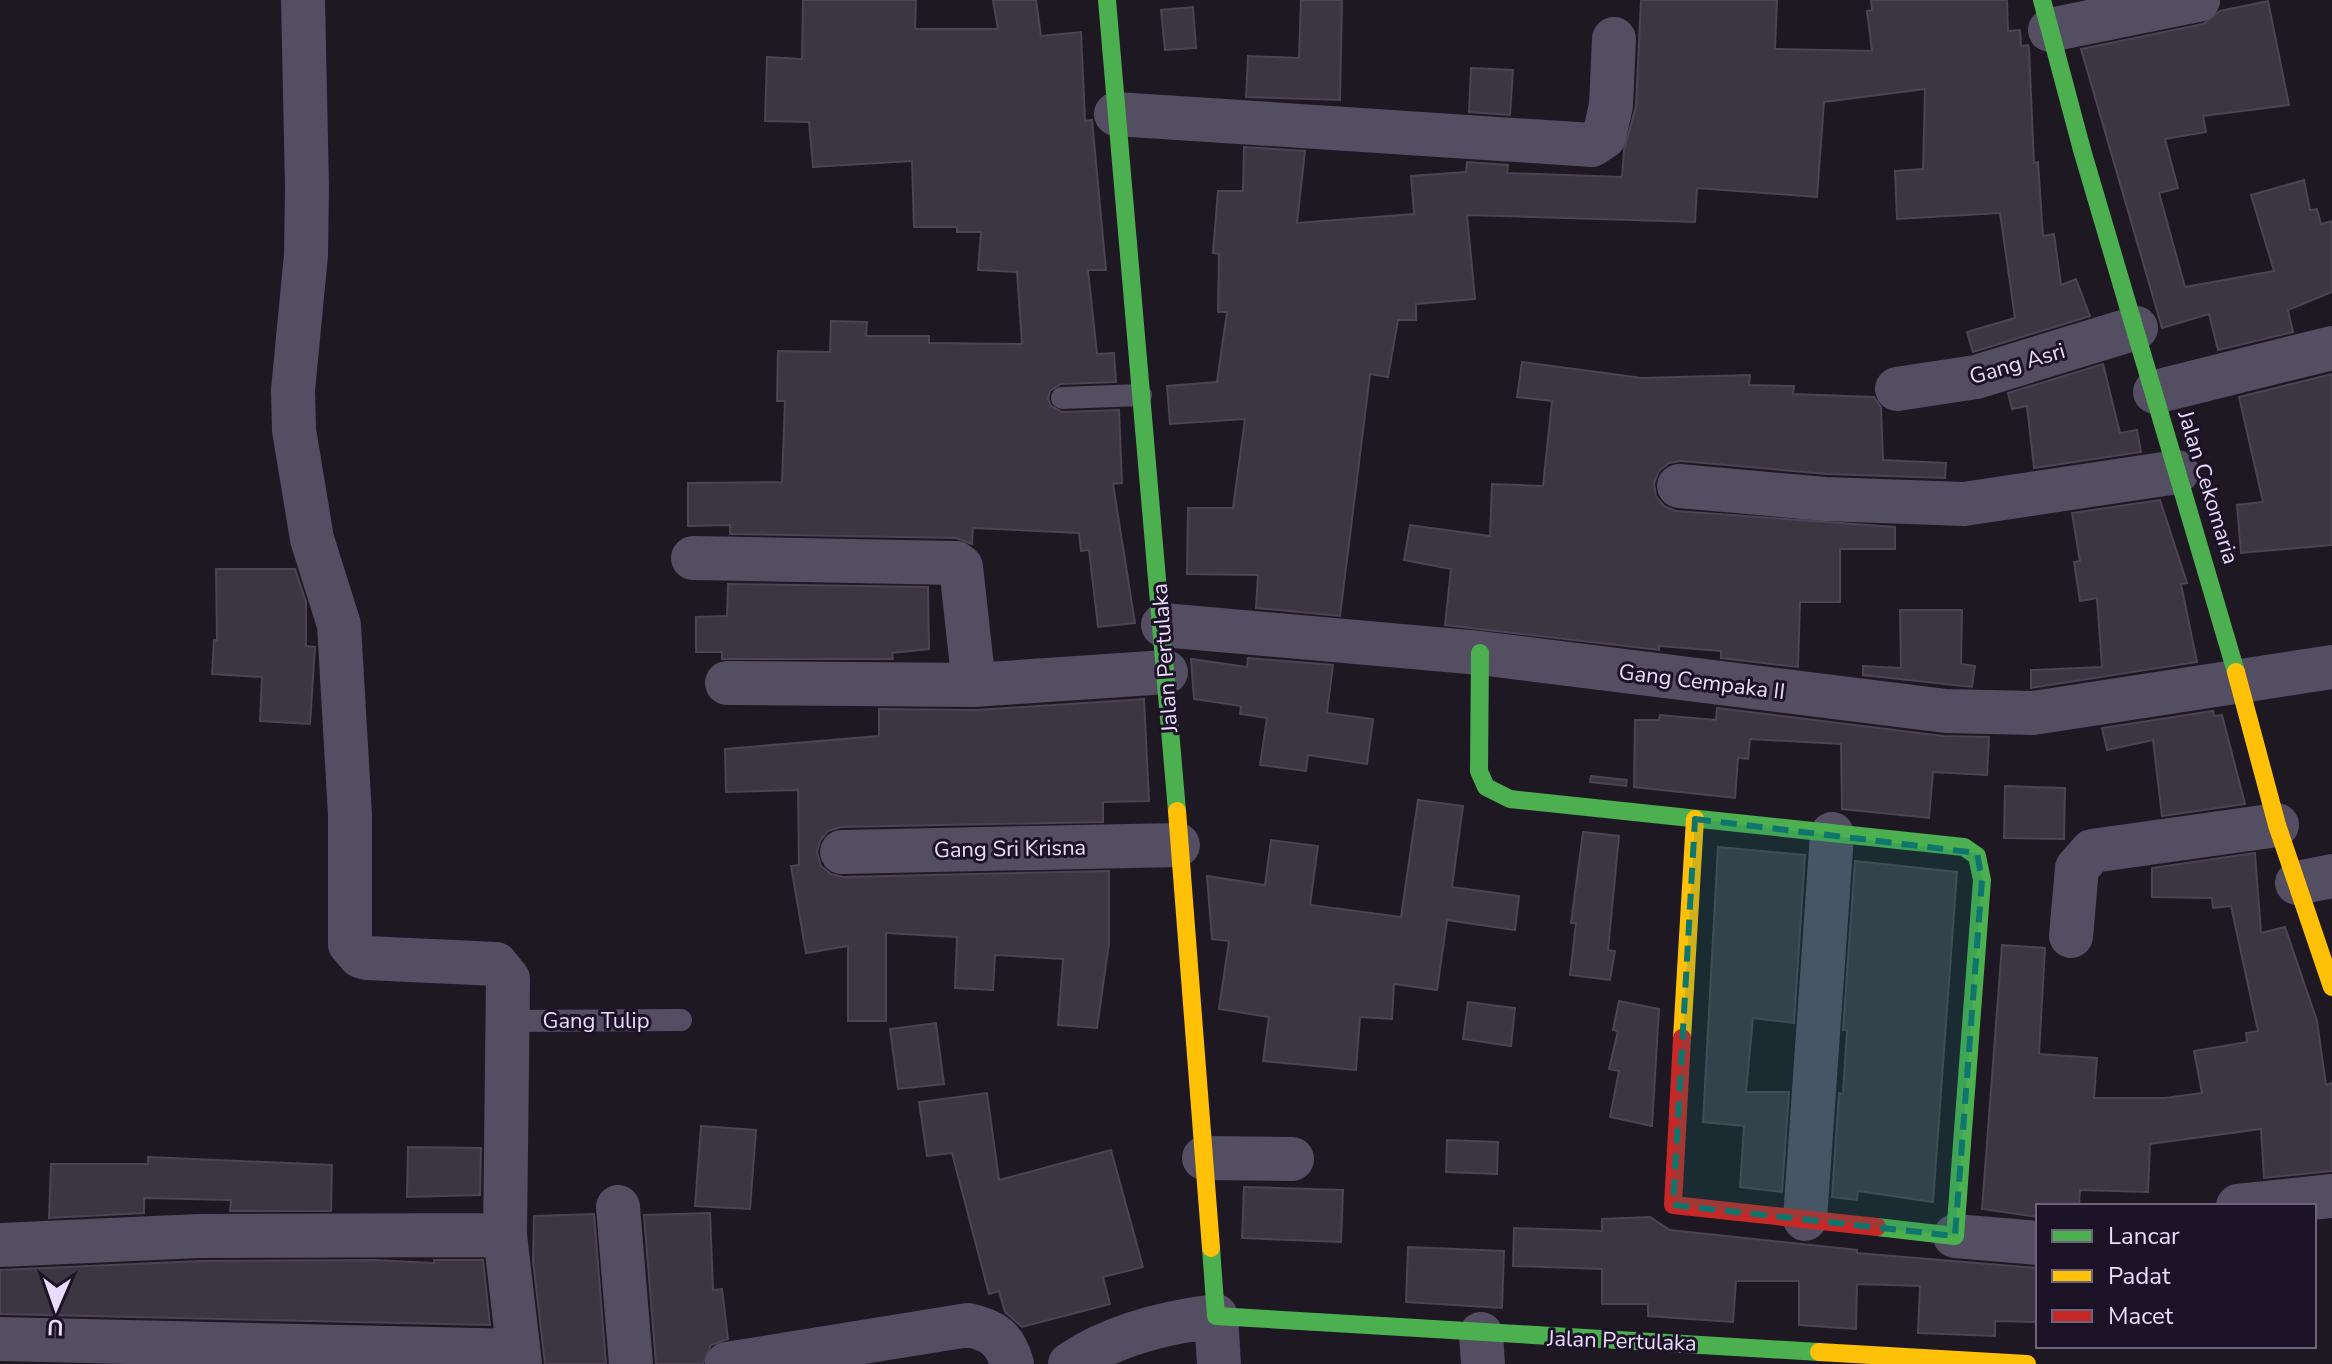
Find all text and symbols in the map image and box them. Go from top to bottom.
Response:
street label: Gang Asri [1966,336,2069,392]
street label: Jalan Cekomaria [2170,406,2246,568]
street label: Jalan Pertulaka [1145,582,1185,735]
street label: Gang Cempaka II [1617,657,1787,707]
street label: Gang Sri Krisna [934,833,1086,865]
street label: Gang Tulip [542,1006,650,1036]
legend [2036,1204,2316,1348]
text: Lancar [2108,1220,2180,1252]
text: Padat [2108,1260,2171,1292]
north arrow [16,1268,96,1348]
text: Macet [2108,1300,2174,1332]
text: U [47,1312,64,1342]
street label: Jalan Pertulaka [1546,1323,1697,1359]

